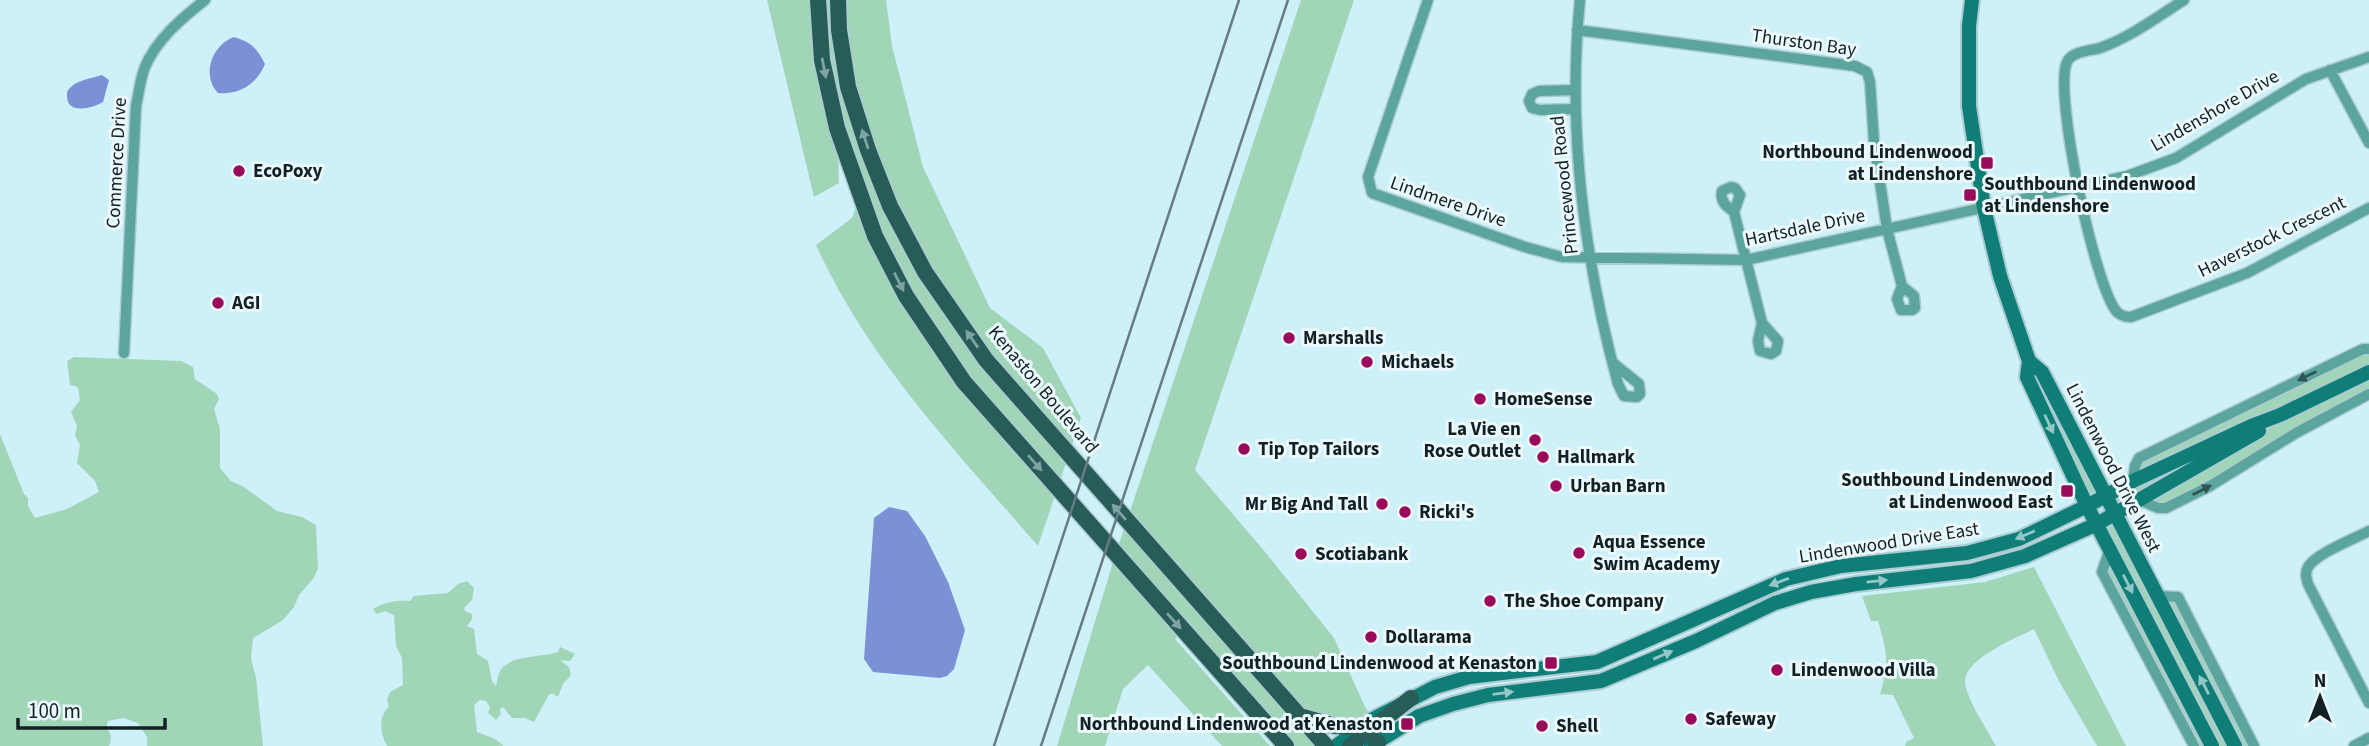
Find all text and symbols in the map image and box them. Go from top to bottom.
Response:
street label: Thurston Bay [1750,22,1858,64]
one-way arrow [819,57,830,79]
street label: Lindenshore Drive [2146,63,2284,159]
street label: Commerce Drive [100,97,134,229]
street label: Princewood Road [1544,114,1586,256]
one-way arrow [859,129,870,150]
place label: Northbound Lindenwood at Lindenshore [1762,139,1973,188]
marker: Northbound Lindenwood at Lindenshore [1979,155,1995,171]
place label: EcoPoxy [253,158,323,185]
marker: EcoPoxy [231,163,247,179]
street label: Lindmere Drive [1386,170,1510,234]
place label: Southbound Lindenwood at Lindenshore [1984,171,2196,220]
marker: Southbound Lindenwood at Lindenshore [1962,187,1978,203]
street label: Haverstock Crescent [2193,189,2351,285]
street label: Hartsdale Drive [1742,202,1868,254]
one-way arrow [893,272,904,292]
place label: AGI [231,290,261,317]
marker: AGI [210,295,226,311]
street label: Kenaston Boulevard [981,320,1105,460]
place label: Marshalls [1303,325,1383,352]
one-way arrow [965,330,979,348]
marker: Marshalls [1281,330,1297,346]
place label: Michaels [1381,349,1454,376]
marker: Michaels [1359,354,1375,370]
one-way arrow [2297,371,2317,382]
street label: Lindenwood Drive West [2059,379,2168,558]
place label: HomeSense [1494,386,1593,413]
marker: HomeSense [1472,391,1488,407]
one-way arrow [2043,414,2054,434]
place label: La Vie en Rose Outlet [1424,416,1521,465]
marker: La Vie en Rose Outlet [1527,432,1543,448]
place label: Tip Top Tailors [1258,436,1379,463]
marker: Tip Top Tailors [1236,441,1252,457]
place label: Hallmark [1557,444,1636,471]
marker: Hallmark [1535,449,1551,465]
one-way arrow [1027,454,1043,472]
place label: Southbound Lindenwood at Lindenwood East [1841,467,2053,516]
place label: Urban Barn [1570,473,1666,500]
marker: Urban Barn [1548,478,1564,494]
marker: Southbound Lindenwood at Lindenwood East [2059,483,2075,499]
one-way arrow [2192,484,2212,496]
place label: Mr Big And Tall [1245,491,1369,518]
marker: Mr Big And Tall [1374,496,1390,512]
place label: Ricki's [1419,499,1474,526]
one-way arrow [1111,503,1127,521]
marker: Ricki's [1397,504,1413,520]
street label: Lindenwood Drive East [1797,515,1981,571]
place label: Aqua Essence Swim Academy [1592,529,1720,578]
one-way arrow [2015,530,2036,541]
place label: Scotiabank [1315,541,1409,568]
marker: Aqua Essence Swim Academy [1571,545,1587,561]
marker: Scotiabank [1293,546,1309,562]
one-way arrow [2122,574,2134,594]
one-way arrow [1866,576,1888,587]
one-way arrow [1768,577,1789,588]
place label: The Shoe Company [1504,588,1664,615]
marker: The Shoe Company [1482,593,1498,609]
one-way arrow [1166,613,1181,630]
place label: Dollarama [1385,624,1472,651]
marker: Dollarama [1363,629,1379,645]
one-way arrow [1653,649,1674,660]
place label: Southbound Lindenwood at Kenaston [1222,650,1537,677]
marker: Southbound Lindenwood at Kenaston [1543,655,1559,671]
place label: Lindenwood Villa [1791,657,1936,684]
marker: Lindenwood Villa [1769,662,1785,678]
north arrow [2285,662,2355,732]
text: N [2314,668,2326,695]
one-way arrow [2198,675,2210,695]
scale bar [18,686,164,730]
one-way arrow [1493,687,1515,698]
text: 100 m [28,696,81,726]
place label: Safeway [1705,706,1776,733]
place label: Northbound Lindenwood at Kenaston [1079,711,1393,738]
marker: Safeway [1683,711,1699,727]
place label: Shell [1556,713,1599,740]
marker: Northbound Lindenwood at Kenaston [1399,716,1415,732]
marker: Shell [1534,718,1550,734]

